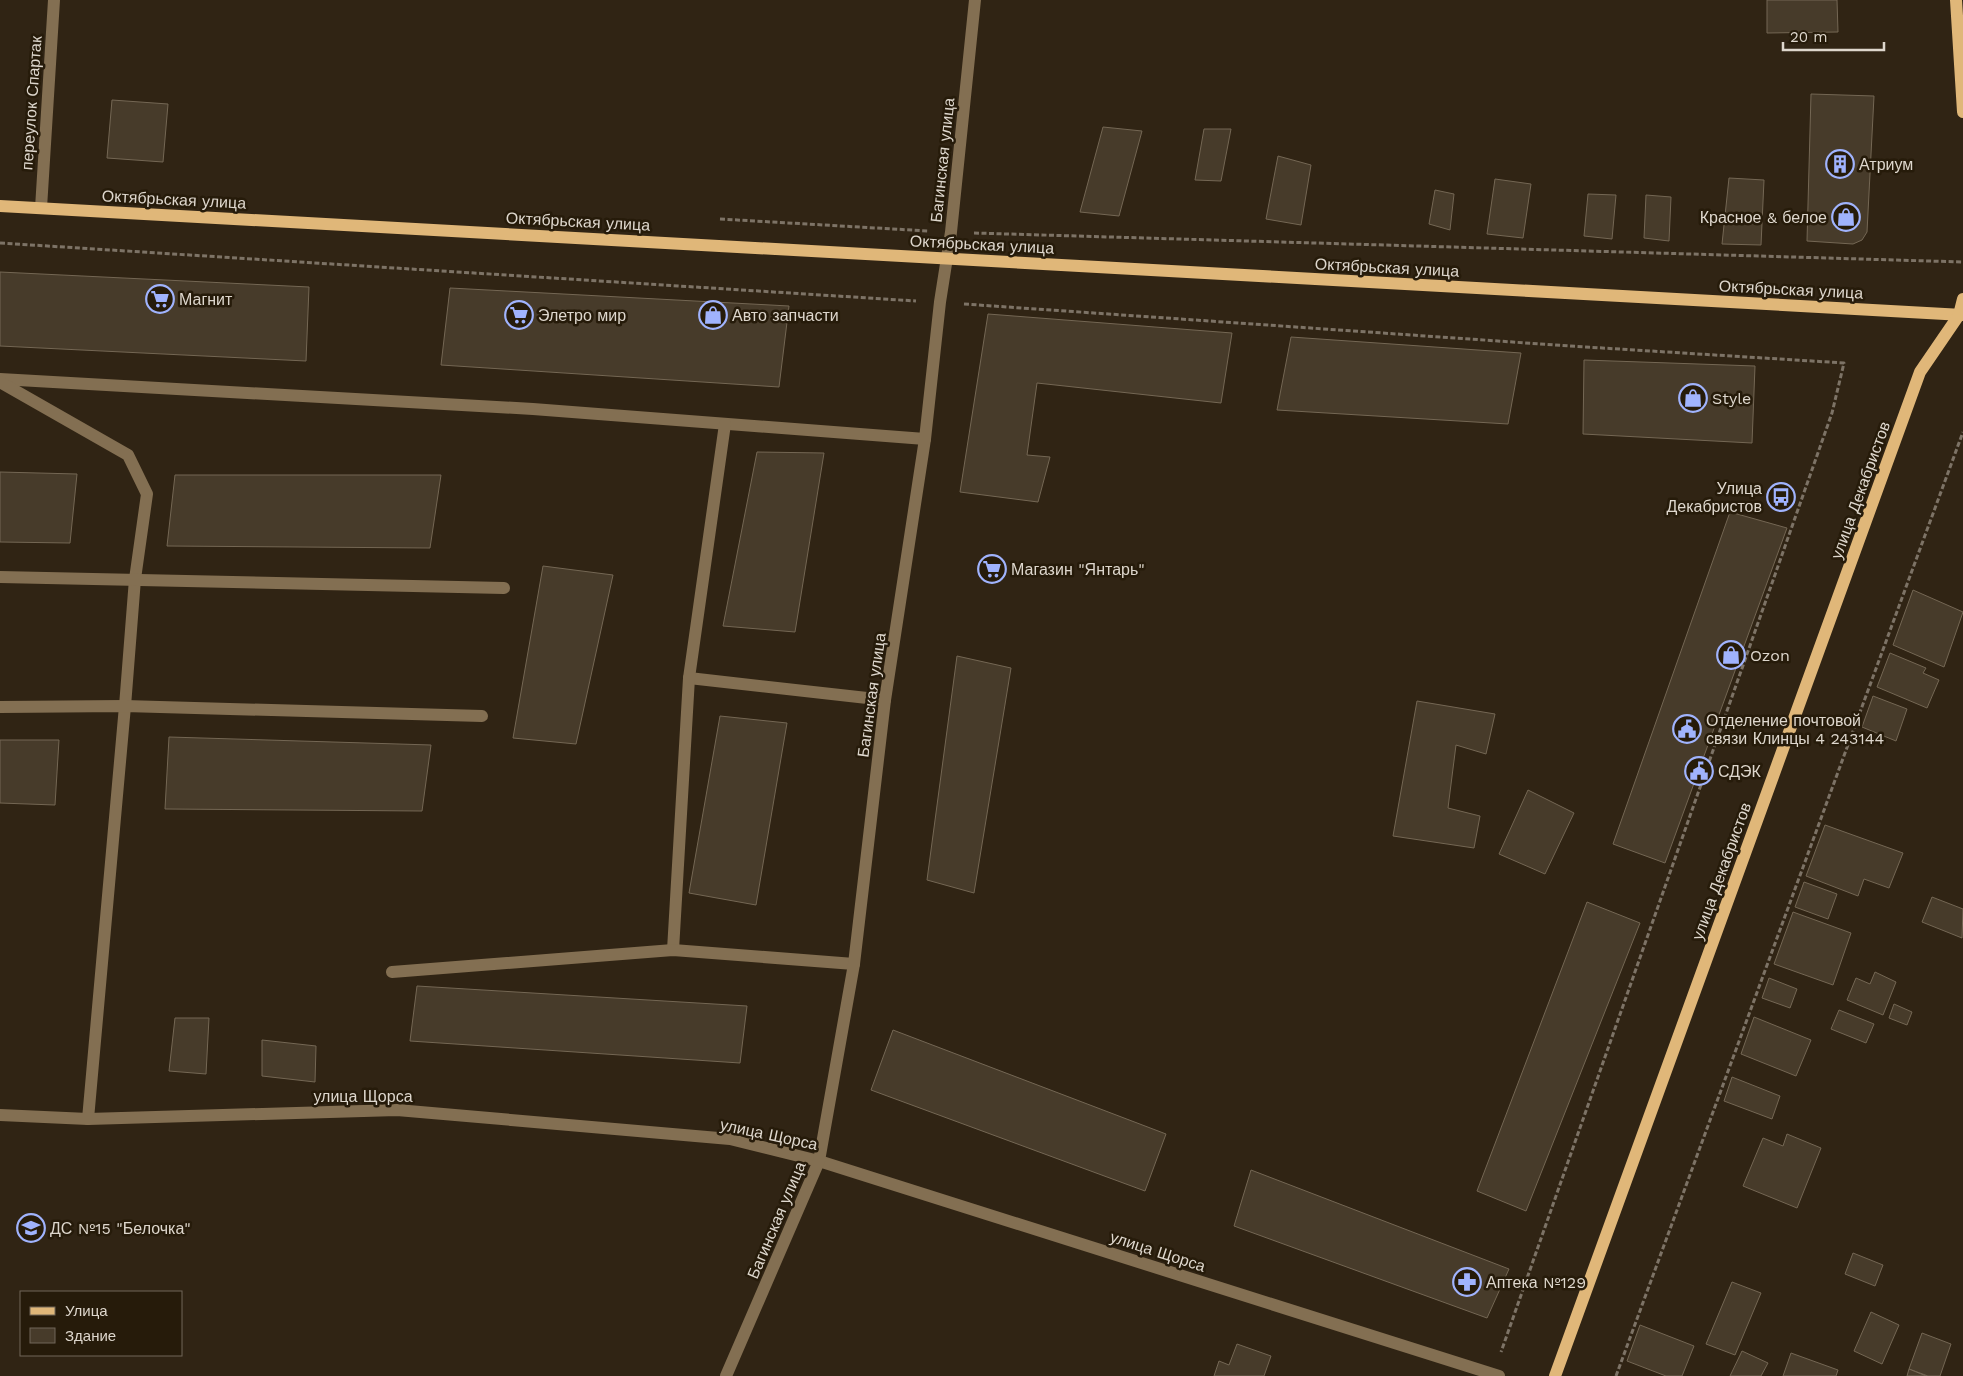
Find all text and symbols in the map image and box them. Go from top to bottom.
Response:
scale bar [1783,20,1884,52]
text: 20 m [1790,28,1828,46]
street label: переулок Спартак [17,34,46,171]
street label: Багинская улица [926,97,959,223]
building icon: Атриум [1825,149,1855,179]
place label: Атриум [1859,155,1913,174]
street label: Октябрьская улица [101,186,247,213]
shop icon: Красное & белое [1831,202,1861,232]
street label: Октябрьская улица [505,208,651,235]
place label: Красное & белое [1700,208,1827,227]
street label: Октябрьская улица [909,231,1055,258]
street label: Октябрьская улица [1314,254,1460,281]
street label: Октябрьская улица [1718,276,1864,303]
supermarket icon: Магнит [145,284,175,314]
place label: Магнит [179,290,233,309]
supermarket icon: Элетро мир [504,300,534,330]
shop icon: Авто запчасти [698,300,728,330]
place label: Элетро мир [538,306,626,325]
place label: Авто запчасти [732,306,839,325]
shop icon: Style [1678,383,1708,413]
place label: Style [1712,389,1751,408]
street label: улица Декабристов [1827,419,1894,562]
place label: Улица Декабристов [1666,479,1762,516]
bus stop icon: Улица Декабристов [1766,482,1796,512]
supermarket icon: Магазин "Янтарь" [977,554,1007,584]
place label: Магазин "Янтарь" [1011,560,1145,579]
street label: Багинская улица [853,632,890,758]
shop icon: Ozon [1716,640,1746,670]
place label: Ozon [1750,646,1790,665]
place label: Отделение почтовой связи Клинцы 4 243144 [1706,711,1884,748]
public building icon: Отделение почтовой связи Клинцы 4 243144 [1672,714,1702,744]
public building icon: СДЭК [1684,756,1714,786]
place label: СДЭК [1718,762,1762,781]
street label: улица Декабристов [1688,800,1755,943]
street label: улица Щорса [313,1087,413,1106]
street label: улица Щорса [718,1115,819,1154]
street label: Багинская улица [743,1159,810,1282]
school or university icon: ДС №15 "Белочка" [16,1213,46,1243]
place label: ДС №15 "Белочка" [50,1219,191,1238]
street label: улица Щорса [1108,1227,1208,1276]
pharmacy icon: Аптека №129 [1452,1267,1482,1297]
place label: Аптека №129 [1486,1273,1586,1292]
legend [20,1291,182,1356]
text: Улица [65,1302,108,1320]
text: Здание [65,1327,116,1345]

